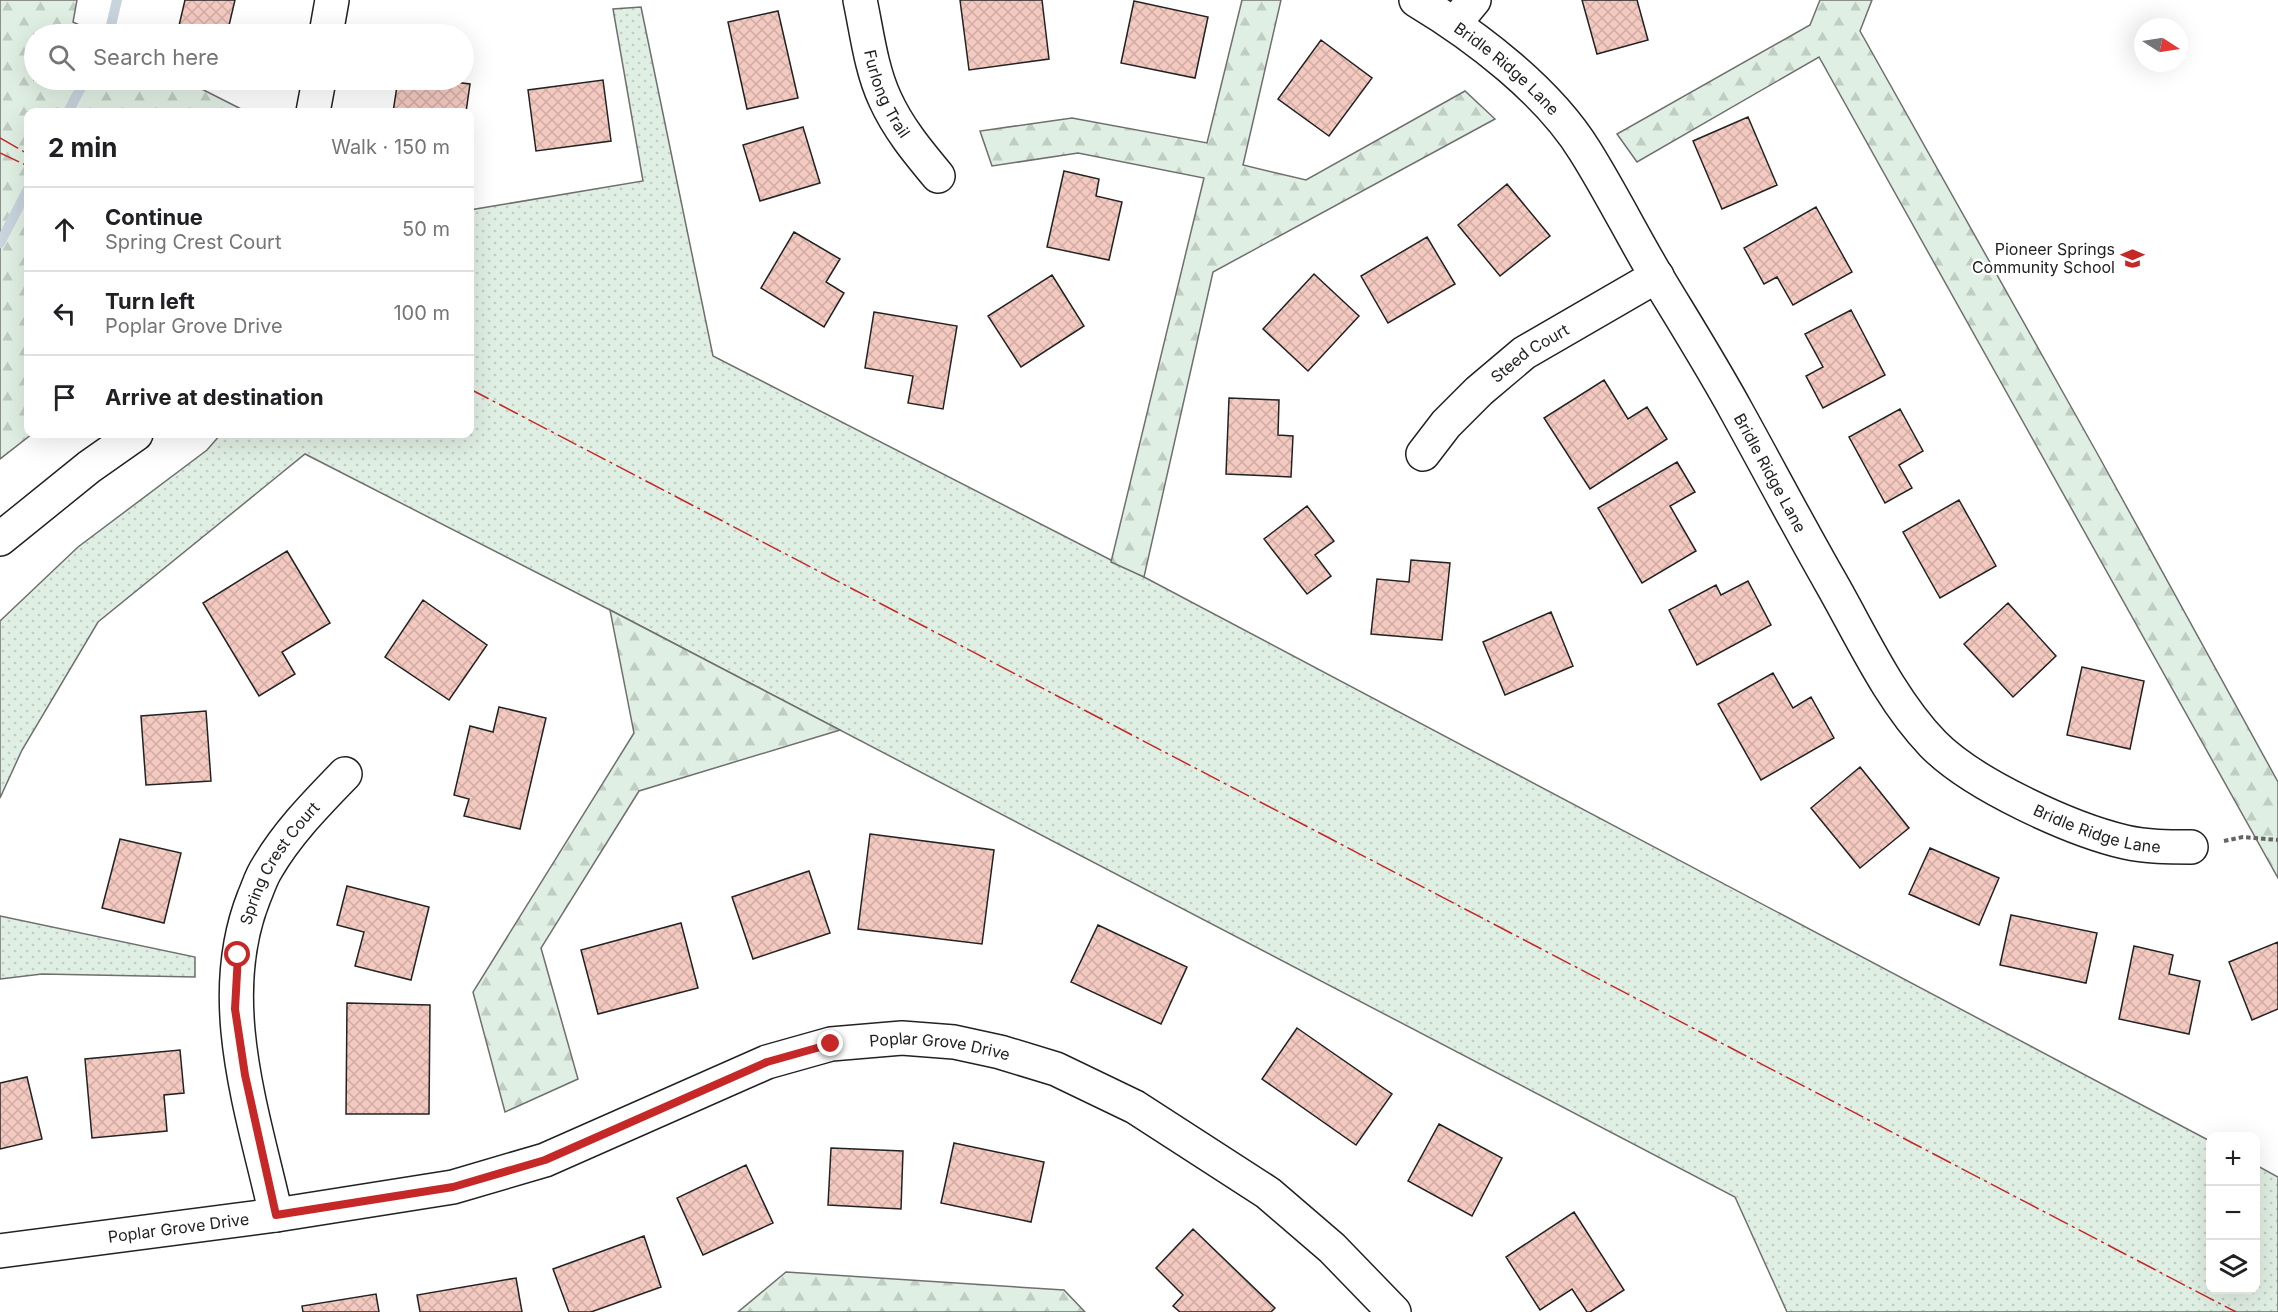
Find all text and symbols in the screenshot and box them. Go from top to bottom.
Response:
street label: Bridle Ridge Lane [1450,18,1564,119]
north arrow [2134,18,2188,72]
search box [24,24,474,90]
icon: search [45,41,78,74]
text: Search here [93,44,219,70]
street label: Furlong Trail [860,48,915,142]
text: 2 min [48,132,118,163]
text: Walk · 150 m [331,135,450,159]
text: Continue [105,204,203,230]
icon: ahead [48,213,81,246]
text: 50 m [402,217,450,241]
text: Spring Crest Court [105,230,281,254]
place label: Pioneer Springs Community School [1972,239,2115,277]
school or university icon: Pioneer Springs Community School [2120,245,2146,271]
text: Turn left [105,288,195,314]
icon: left [48,297,81,330]
text: 100 m [393,301,450,325]
text: Poplar Grove Drive [105,314,283,338]
street label: Steed Court [1486,319,1572,387]
icon: arrive [48,381,81,414]
text: Arrive at destination [105,384,324,410]
street label: Bridle Ridge Lane [1730,410,1811,536]
street label: Spring Crest Court [235,798,323,927]
street label: Bridle Ridge Lane [2030,800,2161,857]
route start [224,941,250,967]
street label: Poplar Grove Drive [868,1028,1012,1064]
route end [817,1030,843,1056]
map controls [2206,1132,2260,1294]
button: + [2206,1132,2260,1186]
button: − [2206,1186,2260,1240]
street label: Poplar Grove Drive [107,1209,250,1247]
button: layers [2206,1240,2260,1294]

